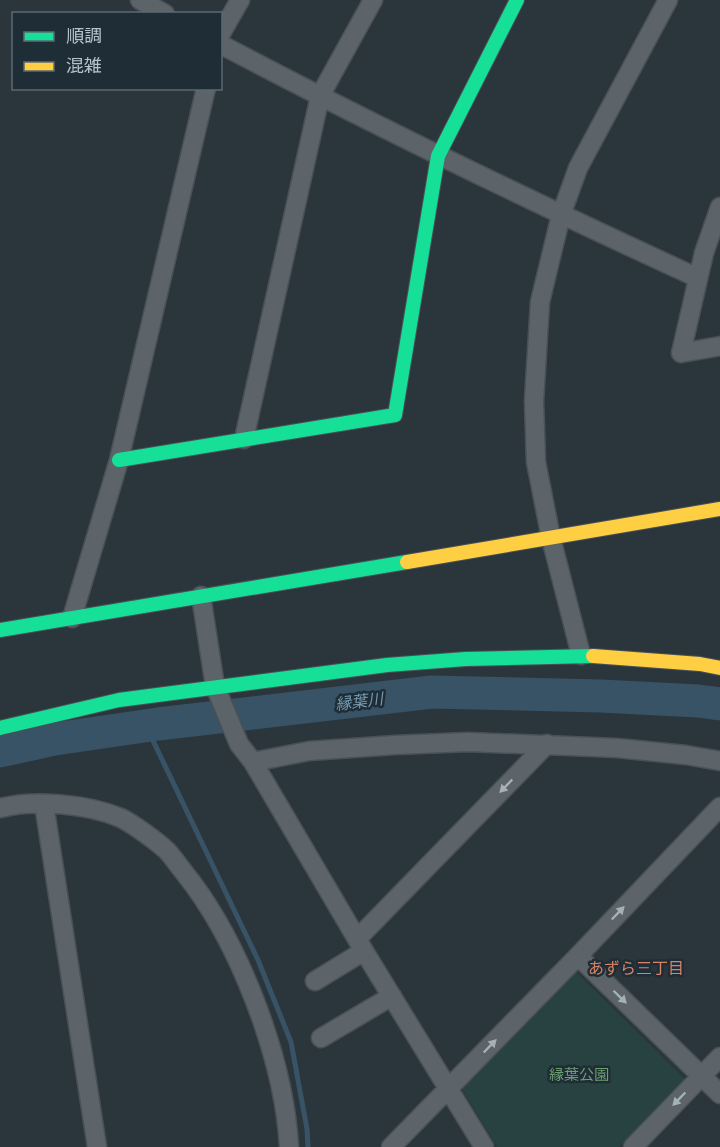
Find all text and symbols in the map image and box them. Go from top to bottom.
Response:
legend [12,12,222,90]
text: 順調 [66,24,102,49]
text: 混雑 [66,54,102,79]
water label: 縁葉川 [334,688,386,716]
one-way arrow [500,779,514,793]
one-way arrow [611,907,625,921]
district label: あずら三丁目 [588,958,684,980]
one-way arrow [612,989,626,1003]
one-way arrow [483,1039,497,1054]
park label: 縁葉公園 [549,1065,609,1086]
one-way arrow [673,1091,687,1105]

